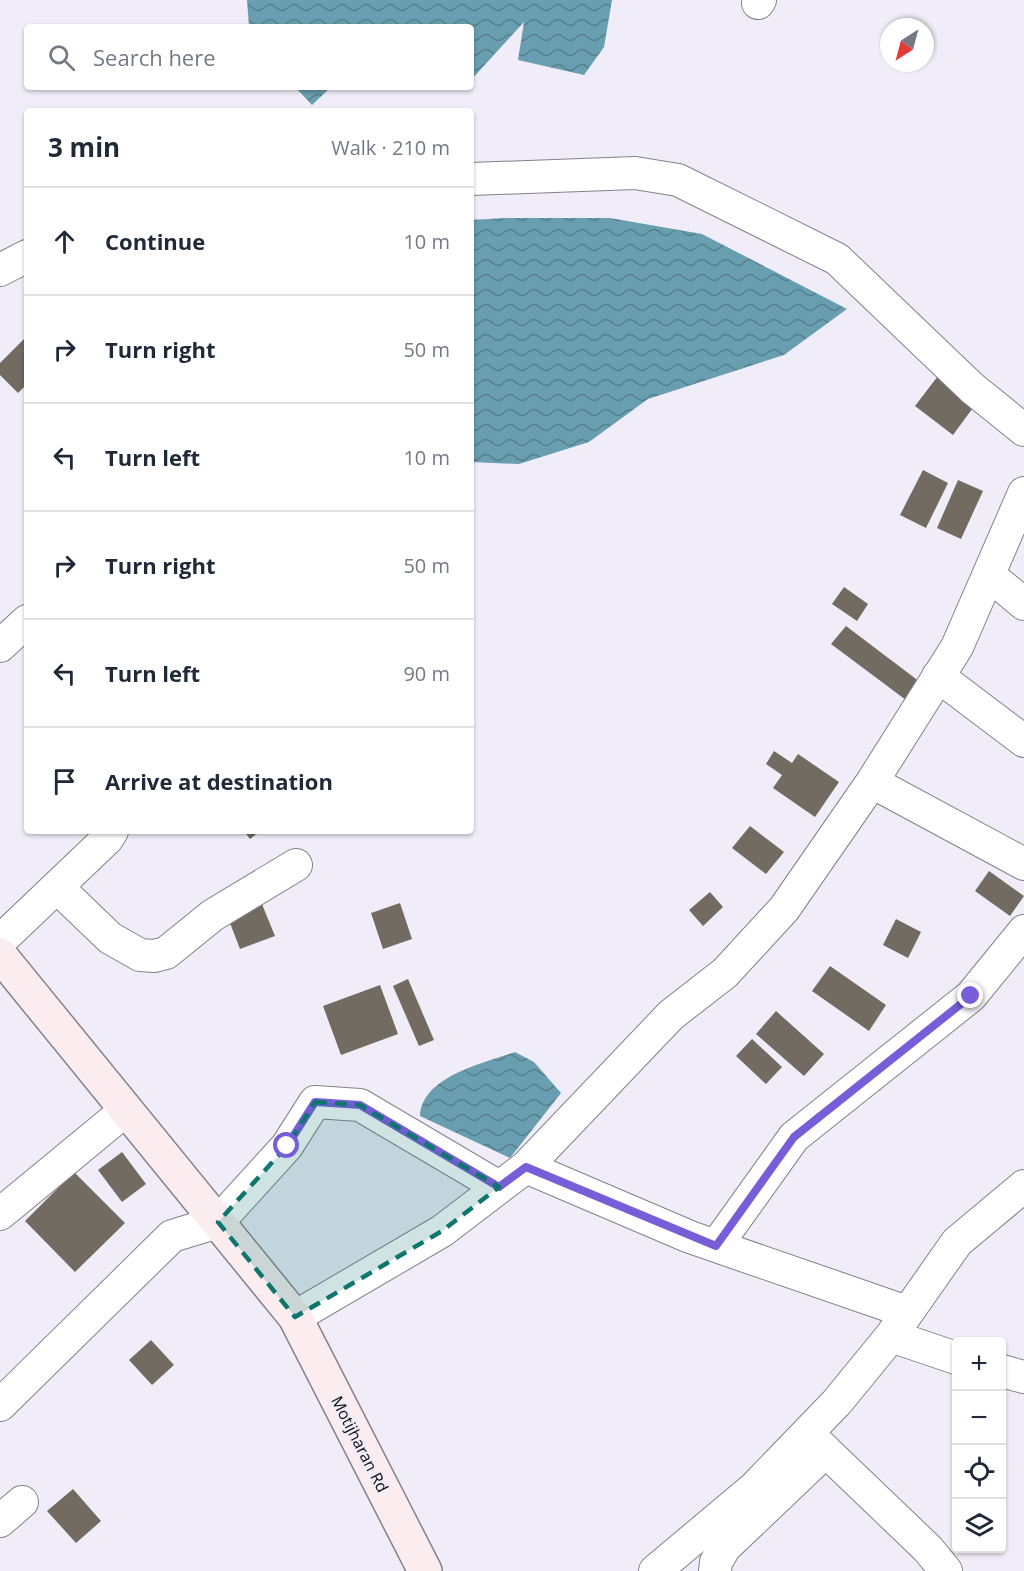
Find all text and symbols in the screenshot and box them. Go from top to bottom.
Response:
north arrow [880,18,934,72]
search box [24,24,474,90]
icon: search [45,41,78,74]
text: Search here [93,42,216,72]
text: 3 min [48,129,120,165]
text: Walk · 210 m [331,134,450,161]
icon: ahead [48,225,81,258]
text: Continue [105,226,205,256]
text: 10 m [403,228,450,255]
icon: right [48,333,81,366]
text: Turn right [105,334,216,364]
text: 50 m [403,336,450,363]
icon: left [48,441,81,474]
text: Turn left [105,442,200,472]
text: 10 m [403,444,450,471]
icon: right [48,549,81,582]
text: Turn right [105,550,216,580]
text: 50 m [403,552,450,579]
icon: left [48,657,81,690]
text: Turn left [105,658,200,688]
text: 90 m [403,660,450,687]
icon: arrive [48,765,81,798]
text: Arrive at destination [105,766,333,796]
route end [957,982,983,1008]
route start [273,1132,299,1158]
map controls [952,1337,1006,1553]
button: + [952,1337,1006,1391]
button: − [952,1391,1006,1445]
street label: Motijharan Rd [326,1392,394,1496]
button: locate [952,1445,1006,1499]
button: layers [952,1499,1006,1553]

